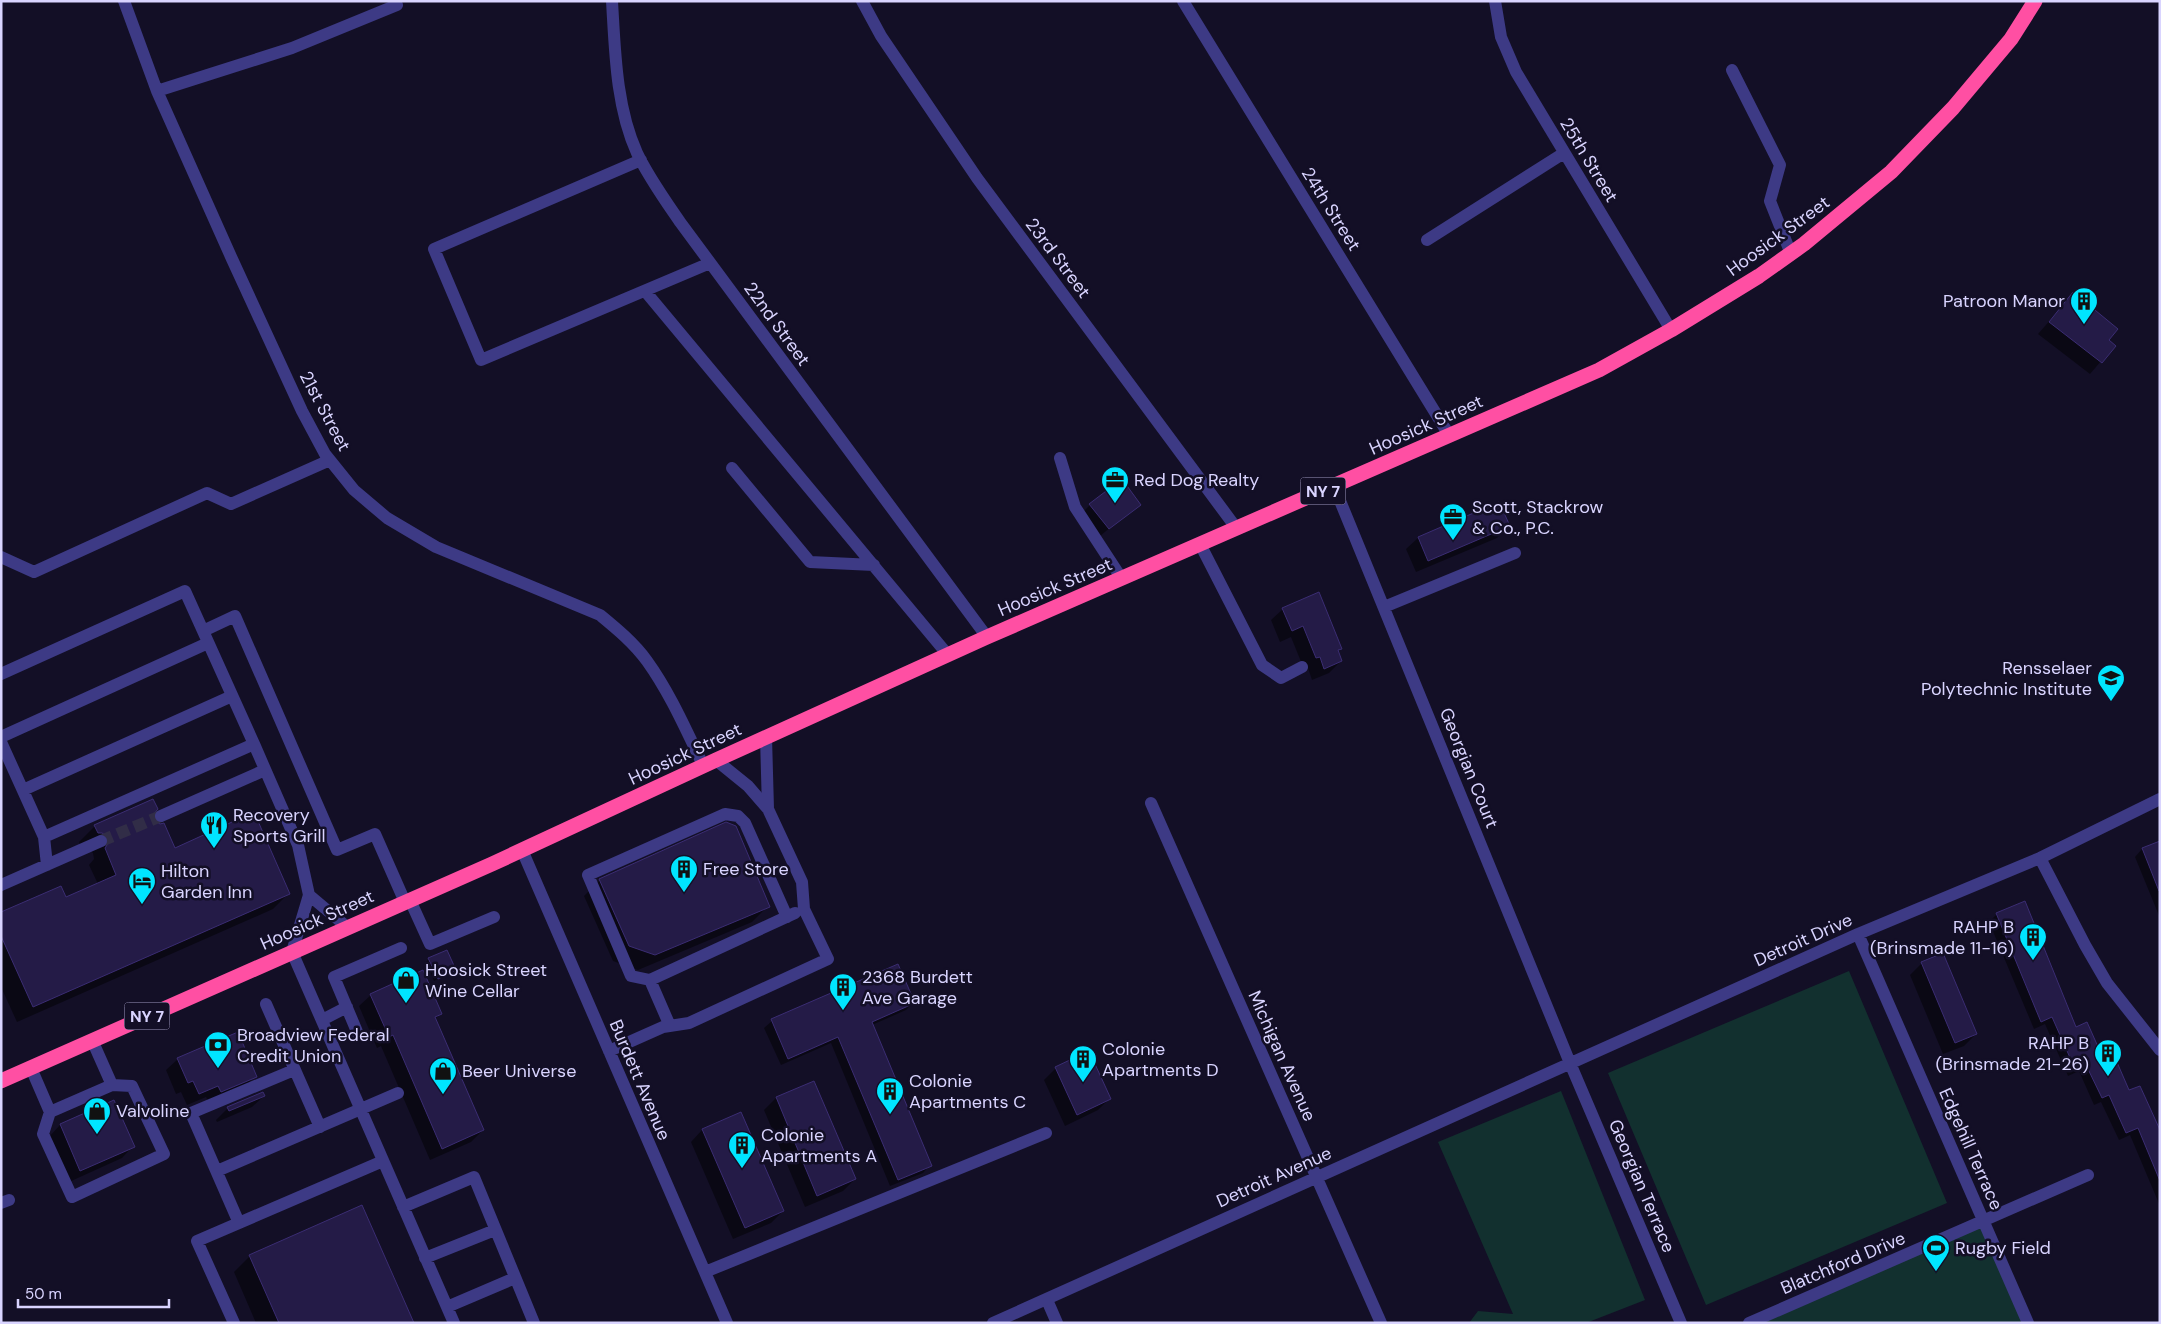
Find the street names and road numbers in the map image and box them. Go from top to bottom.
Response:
street label: 25th Street [1554,113,1624,207]
street label: 24th Street [1296,163,1366,255]
street label: Hoosick Street [1722,190,1834,282]
street label: 23rd Street [1020,213,1096,303]
street label: 22nd Street [738,277,816,371]
street label: 21st Street [294,367,356,455]
street label: Hoosick Street [1365,389,1487,461]
road number: NY 7 [1300,478,1346,504]
street label: Hoosick Street [994,552,1116,622]
street label: Georgian Court [1434,704,1504,832]
street label: Hoosick Street [625,717,745,791]
street label: Hoosick Street [256,884,378,956]
street label: Detroit Drive [1750,908,1856,972]
street label: Michigan Avenue [1242,987,1322,1125]
road number: NY 7 [124,1002,170,1030]
street label: Burdett Avenue [604,1016,676,1144]
street label: Edgehill Terrace [1933,1084,2009,1214]
street label: Georgian Terrace [1603,1116,1681,1256]
street label: Detroit Avenue [1213,1141,1335,1213]
street label: Blatchford Drive [1777,1226,1909,1300]

